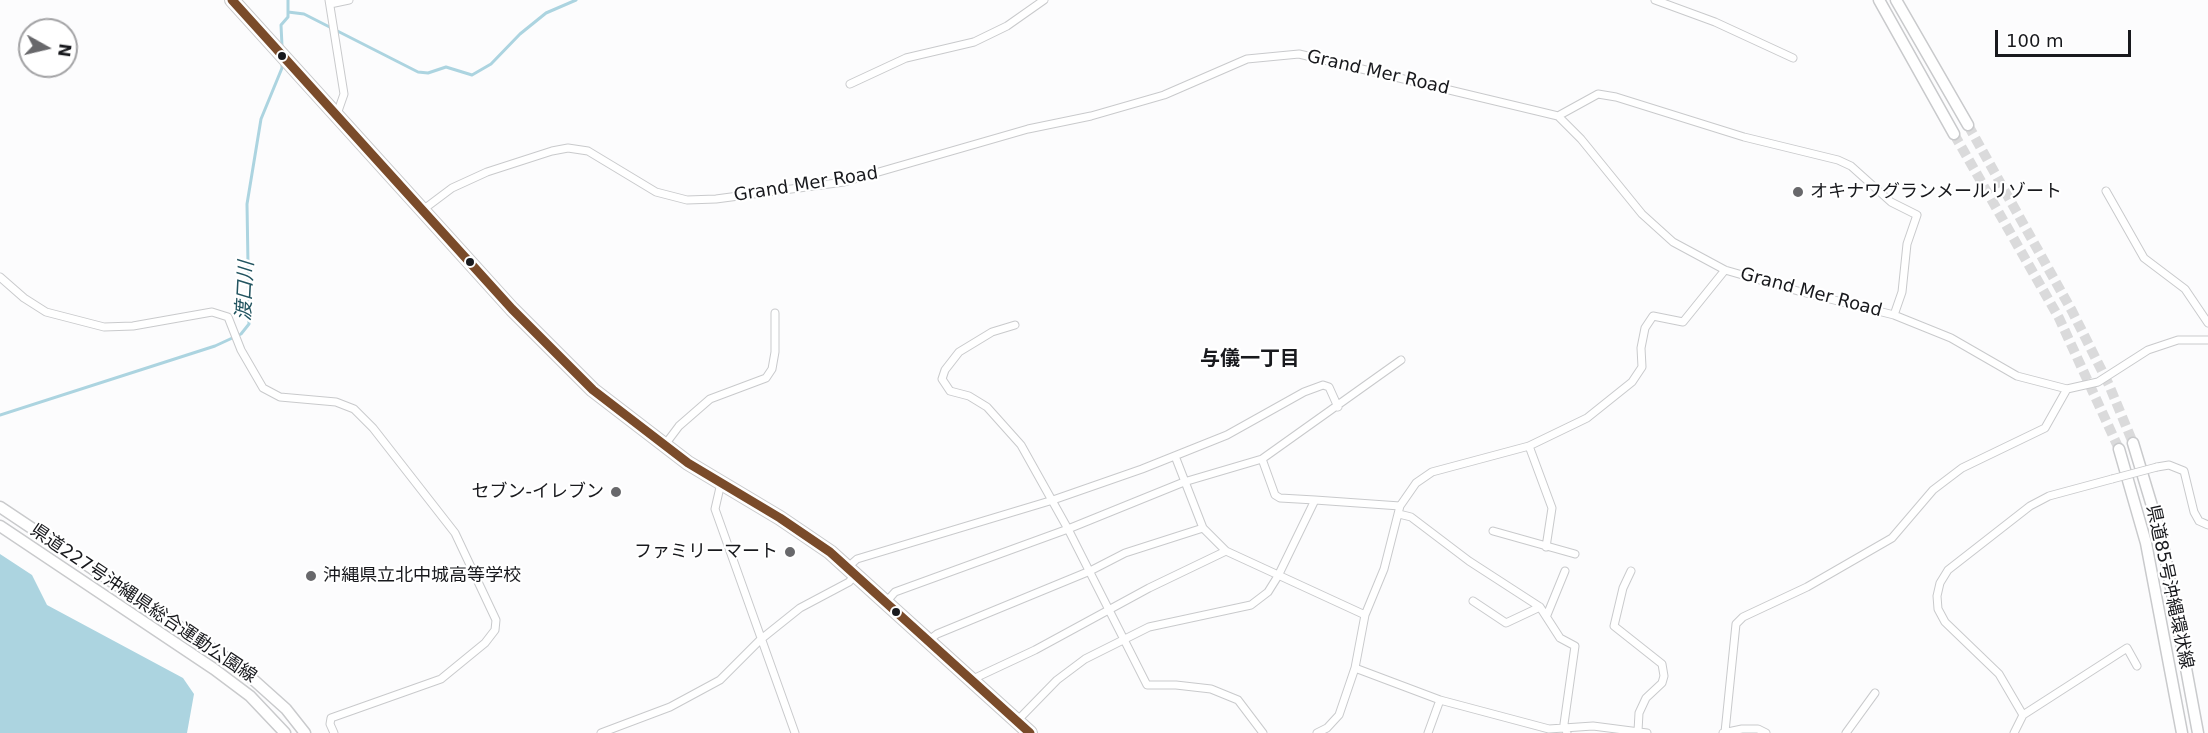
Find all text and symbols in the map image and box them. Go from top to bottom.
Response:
north arrow [18,18,78,78]
scale bar [1998,18,2134,56]
text: 100 m [2006,30,2064,51]
text: N [54,42,75,58]
street label: Grand Mer Road [1305,46,1451,100]
unlabelled marker [276,50,288,62]
street label: Grand Mer Road [732,163,880,207]
place label: オキナワグランメールリゾート [1810,181,2062,203]
marker: オキナワグランメールリゾート [1791,185,1805,199]
unlabelled marker [464,256,476,268]
water label: 渡口川 [232,260,260,322]
street label: Grand Mer Road [1738,264,1884,322]
district label: 与儀一丁目 [1200,348,1300,372]
place label: セブン-イレブン [472,481,604,503]
marker: セブン-イレブン [609,485,623,499]
street label: 県道85号沖縄環状線 [2141,503,2197,671]
street label: 県道227号沖縄県総合運動公園線 [26,520,260,688]
place label: ファミリーマート [634,541,778,563]
marker: ファミリーマート [783,545,797,559]
place label: 沖縄県立北中城高等学校 [323,565,521,587]
marker: 沖縄県立北中城高等学校 [304,569,318,583]
unlabelled marker [890,606,902,618]

